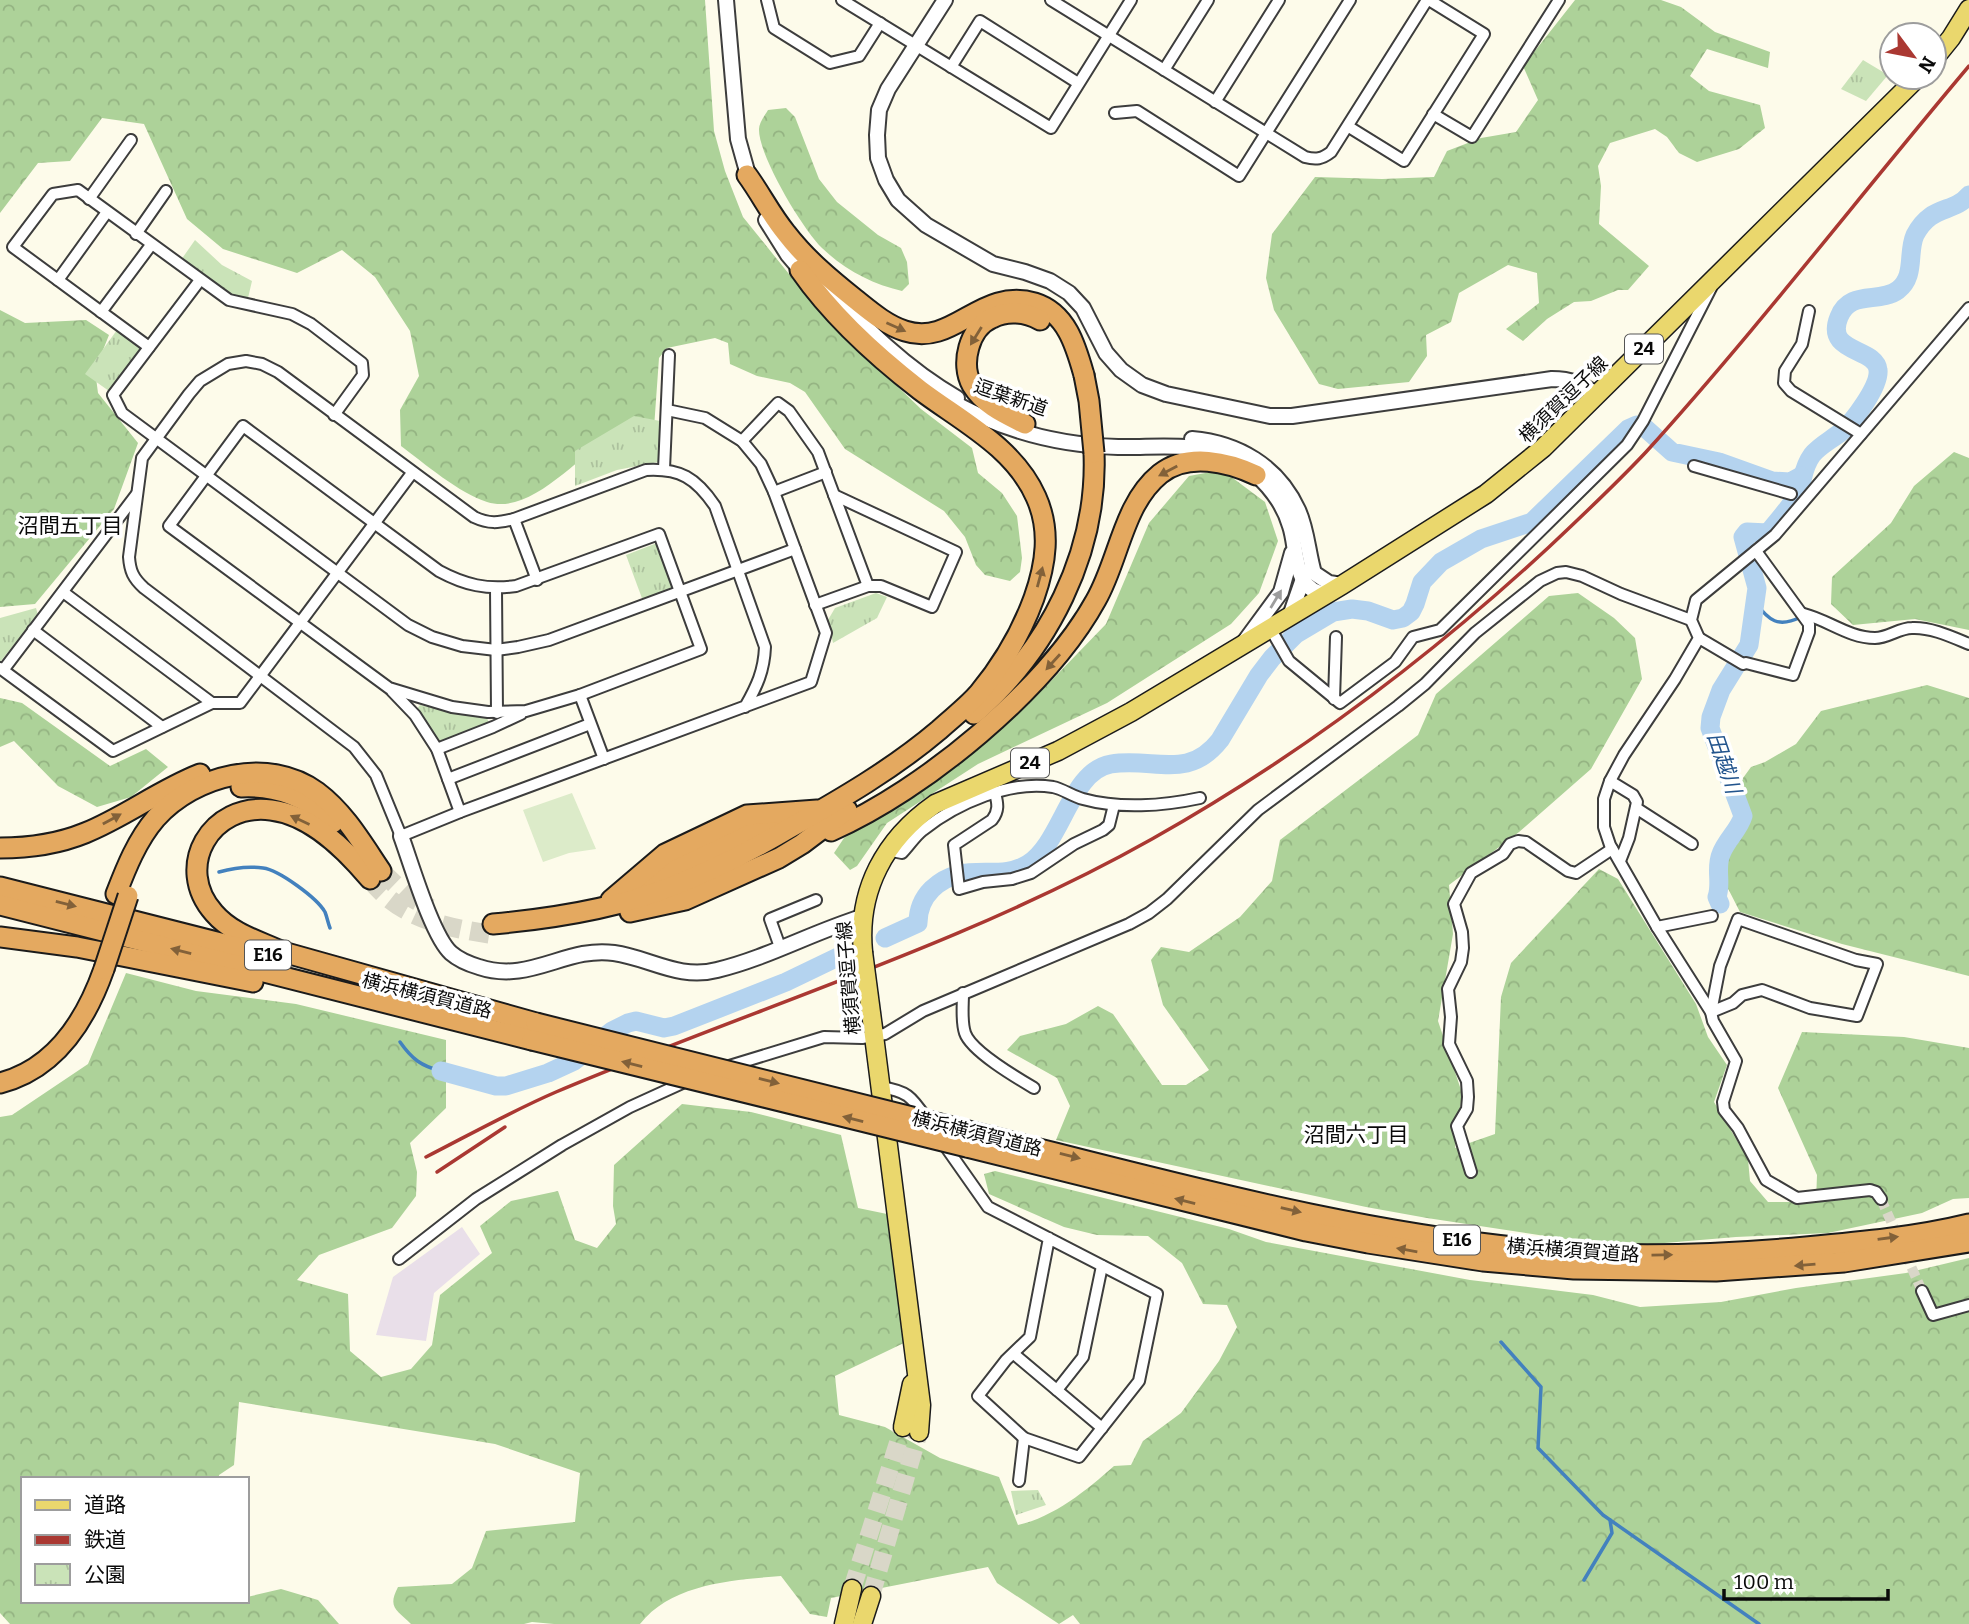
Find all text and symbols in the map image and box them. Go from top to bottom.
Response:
north arrow [1878,21,1948,91]
text: N [1913,52,1941,77]
one-way arrow [886,322,907,333]
one-way arrow [970,326,983,345]
road number: 24 [1625,334,1663,363]
street label: 横須賀逗子線 [1514,351,1612,447]
street label: 逗葉新道 [971,374,1051,421]
one-way arrow [1158,465,1178,477]
district label: 沼間五丁目 [18,513,123,539]
one-way arrow [1036,566,1046,587]
one-way arrow [1270,590,1282,609]
one-way arrow [1045,653,1061,671]
water label: 田越川 [1701,729,1747,799]
road number: 24 [1011,748,1049,778]
one-way arrow [102,813,122,825]
one-way arrow [290,814,310,825]
one-way arrow [55,899,77,910]
street label: 横須賀逗子線 [832,920,865,1036]
road number: E16 [245,940,291,970]
one-way arrow [170,945,192,956]
street label: 横浜横須賀道路 [360,968,494,1023]
one-way arrow [621,1059,643,1070]
one-way arrow [758,1076,780,1087]
street label: 横浜横須賀道路 [910,1106,1044,1161]
one-way arrow [842,1113,864,1124]
district label: 沼間六丁目 [1304,1122,1409,1148]
one-way arrow [1059,1151,1081,1162]
one-way arrow [1174,1196,1196,1207]
one-way arrow [1280,1204,1302,1215]
road number: E16 [1434,1226,1480,1254]
one-way arrow [1878,1232,1900,1243]
street label: 横浜横須賀道路 [1506,1234,1640,1267]
one-way arrow [1396,1244,1418,1255]
one-way arrow [1651,1249,1673,1260]
one-way arrow [1793,1260,1815,1271]
legend [21,1477,248,1603]
text: 道路 [84,1492,126,1518]
text: 鉄道 [84,1527,126,1553]
scale bar [1724,1558,1888,1602]
text: 公園 [84,1562,126,1588]
text: 100 m [1734,1569,1794,1595]

